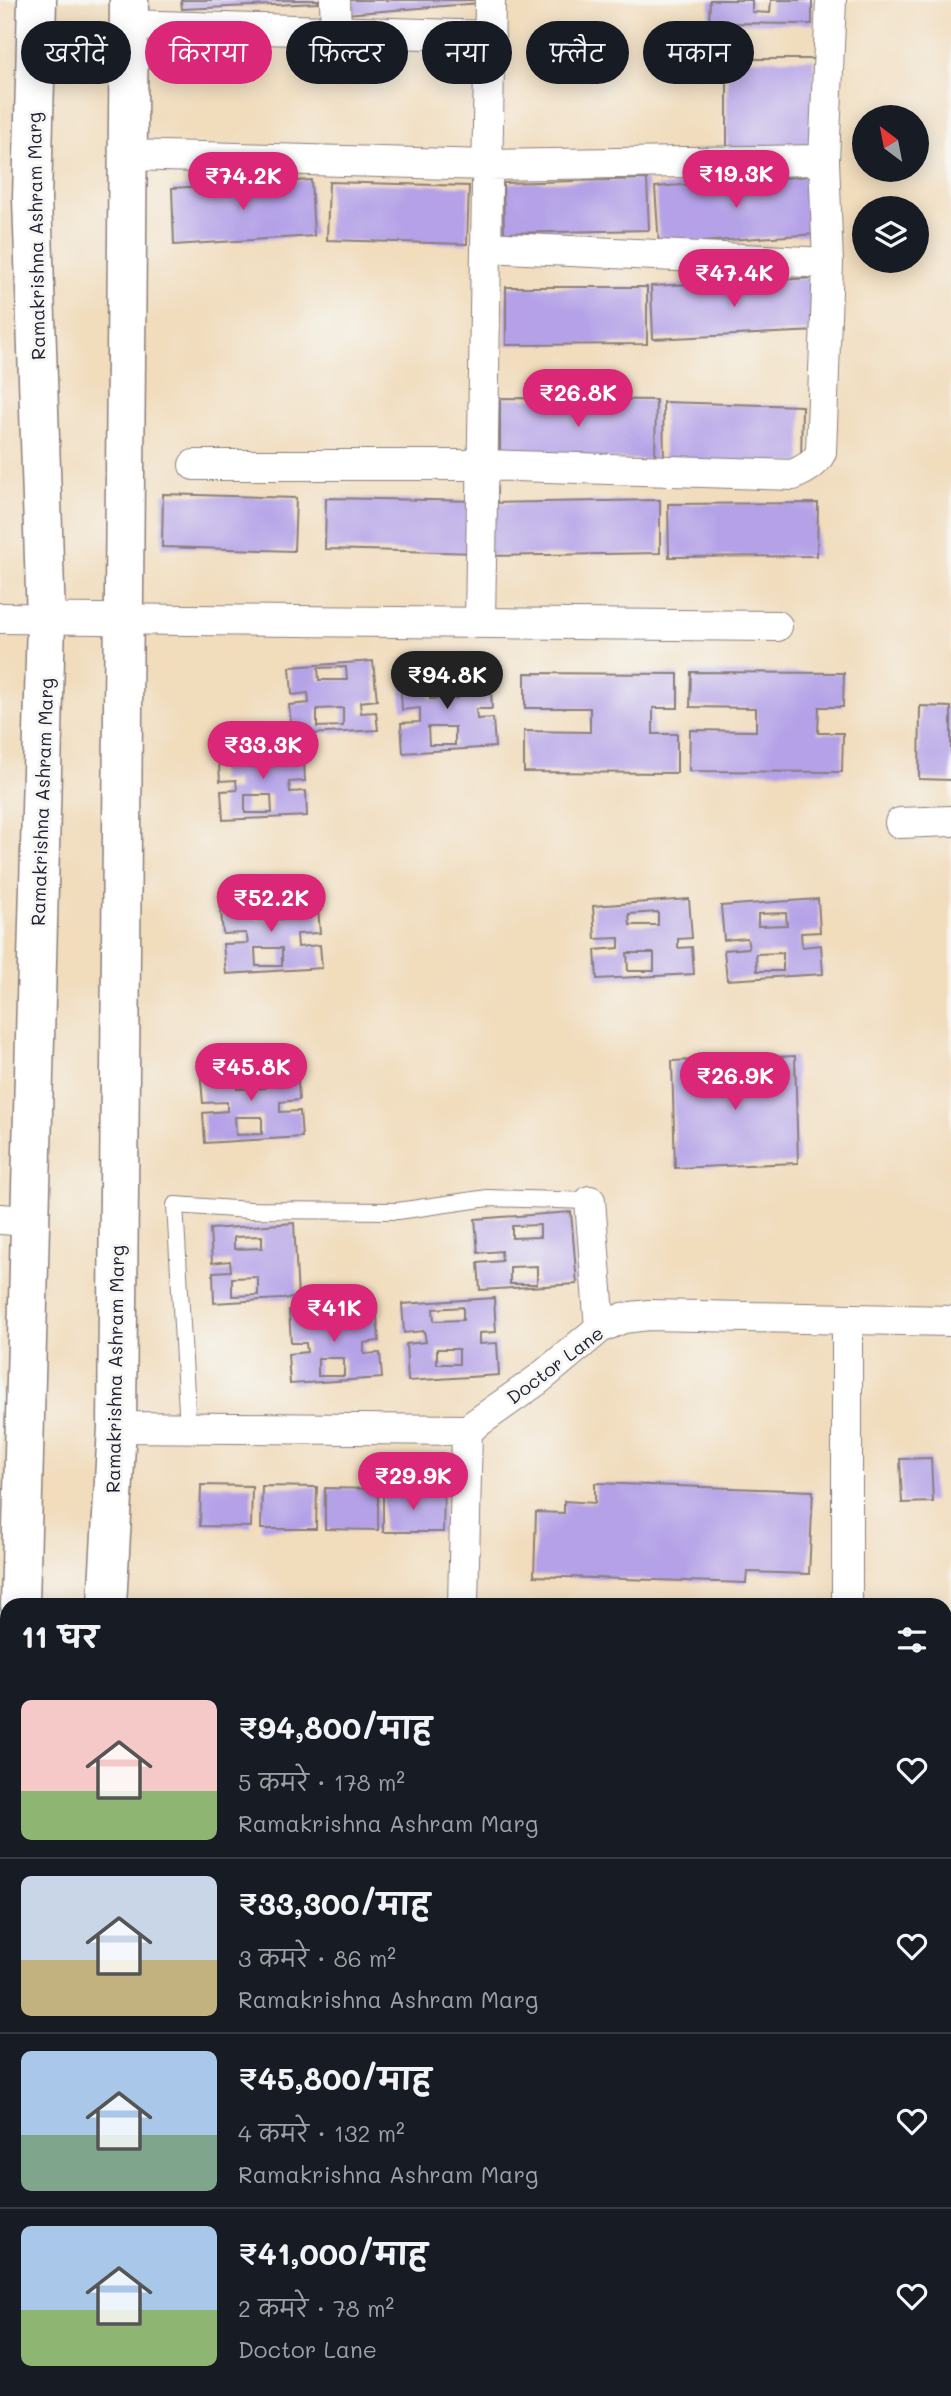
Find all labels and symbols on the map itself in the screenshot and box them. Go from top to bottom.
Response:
north arrow [852,105,929,182]
street label: Ramakrishna Ashram Marg [21,112,50,360]
pin: ₹19.3K [679,150,793,210]
pin: ₹74.2K [186,152,300,212]
pin: ₹47.4K [677,250,791,309]
pin: ₹26.8K [521,370,635,429]
pin: ₹94.8K [390,652,504,711]
street label: Ramakrishna Ashram Marg [25,678,58,926]
pin: ₹33.3K [206,722,320,781]
pin: ₹52.2K [214,874,328,934]
pin: ₹45.8K [194,1044,308,1103]
pin: ₹26.9K [678,1052,792,1112]
street label: Ramakrishna Ashram Marg [100,1245,129,1493]
pin: ₹41K [293,1284,375,1344]
street label: Doctor Lane [501,1320,608,1409]
pin: ₹29.9K [356,1452,470,1512]

